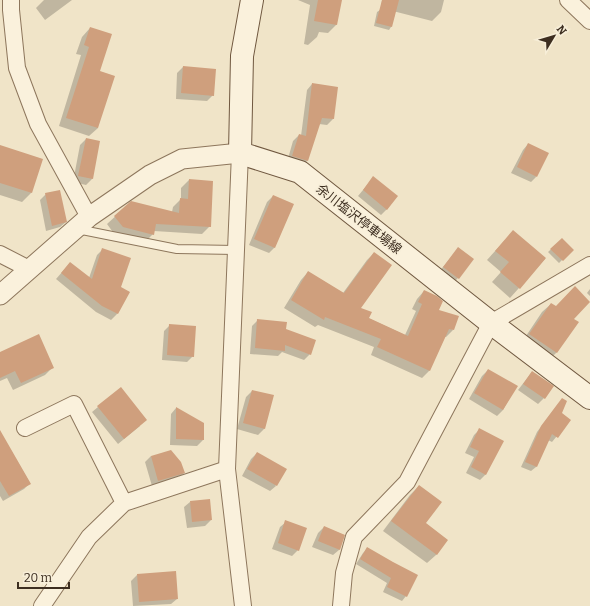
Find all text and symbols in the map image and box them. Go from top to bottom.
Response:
north arrow [534,16,574,56]
text: N [554,23,570,38]
street label: 余川塩沢停車場線 [313,181,405,257]
scale bar [18,564,69,590]
text: 20 m [24,571,53,585]

